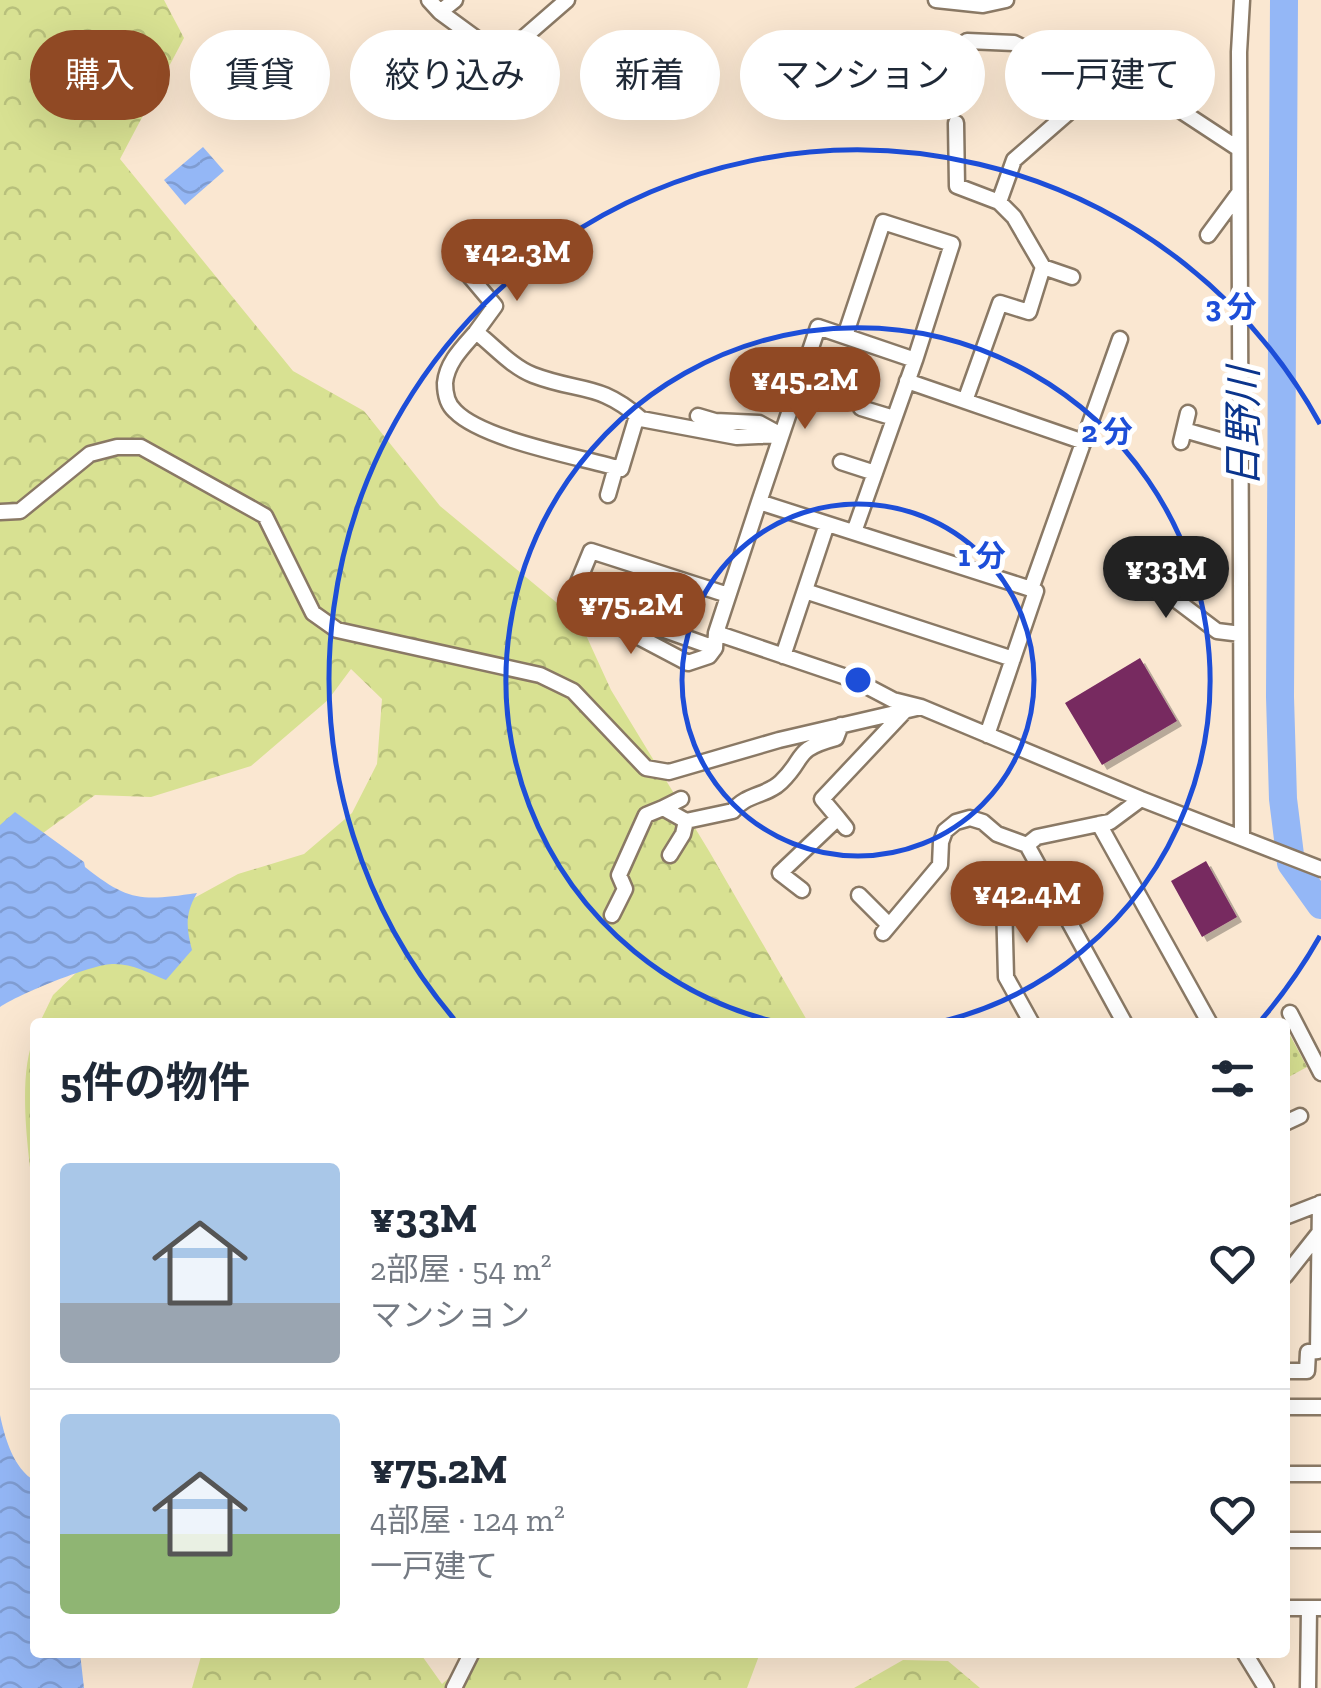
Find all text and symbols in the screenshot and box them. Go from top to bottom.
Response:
chip: 購入 [30,30,170,120]
chip: 賃貸 [190,30,330,120]
chip: 絞り込み [350,30,560,120]
chip: 新着 [580,30,720,120]
chip: マンション [740,30,985,120]
chip: 一戸建て [1005,30,1215,120]
pin: ¥42.3M [436,219,598,304]
text: ¥42.3M [463,232,571,270]
text: 3 分 [1205,289,1257,325]
pin: ¥45.2M [724,347,886,432]
text: ¥45.2M [751,360,859,398]
water label: 日野川 [1219,363,1267,487]
text: 2 分 [1081,414,1133,450]
pin: ¥33M [1107,536,1225,621]
text: 1 分 [958,538,1006,574]
text: ¥33M [1125,549,1207,587]
pin: ¥75.2M [550,572,712,657]
text: ¥75.2M [579,585,683,623]
centre of rings [840,662,876,698]
pin: ¥42.4M [946,861,1108,946]
text: ¥42.4M [973,874,1081,912]
icon: filters [1205,1051,1260,1106]
text: 5件の物件 [60,1057,250,1108]
text: ¥33M [370,1192,478,1243]
icon: home [140,1203,260,1323]
icon: heart [1205,1236,1260,1291]
text: 2部屋 · 54 m² [370,1250,552,1288]
text: マンション [370,1296,530,1334]
text: ¥75.2M [370,1443,508,1494]
icon: home [140,1454,260,1574]
icon: heart [1205,1487,1260,1542]
text: 4部屋 · 124 m² [370,1501,565,1539]
text: 一戸建て [370,1547,498,1585]

